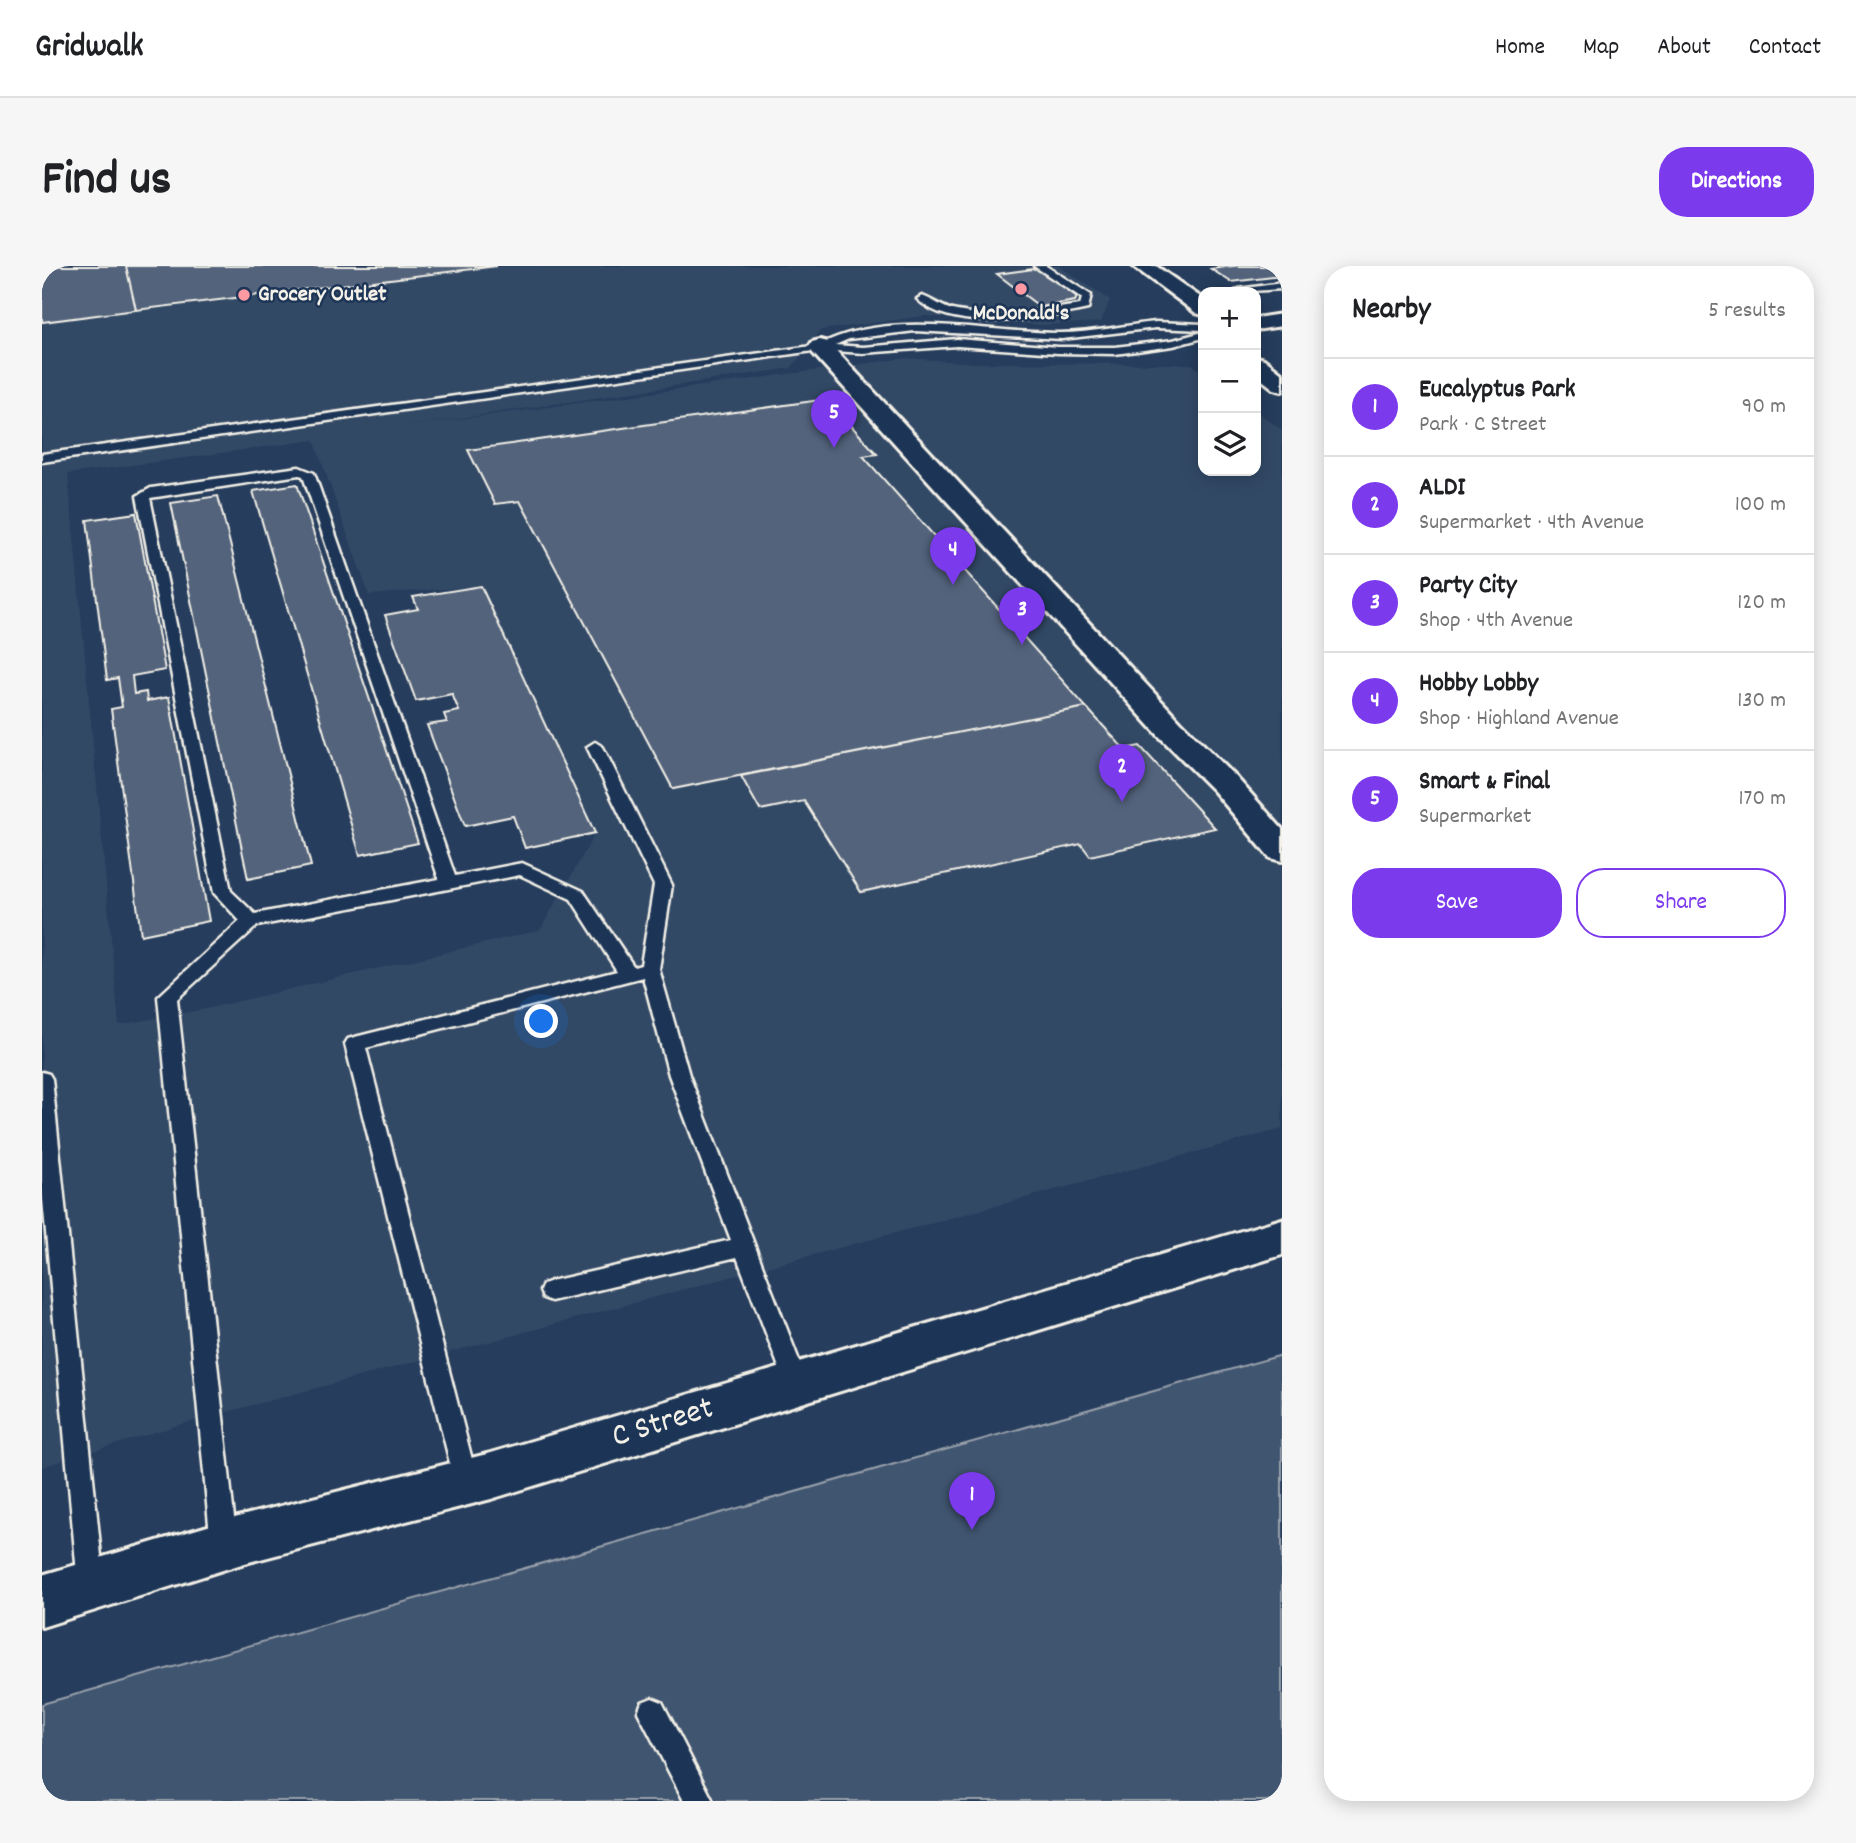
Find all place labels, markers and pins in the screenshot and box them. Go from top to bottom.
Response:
place label: Grocery Outlet [258,279,387,312]
marker: McDonald's [1013,281,1029,297]
marker: Grocery Outlet [236,287,252,303]
place label: McDonald's [973,298,1070,331]
pin: 5 [811,390,857,448]
pin: 4 [930,527,976,585]
pin: 3 [999,587,1045,645]
pin: 2 [1099,744,1145,802]
pin: 1 [949,1472,995,1530]

